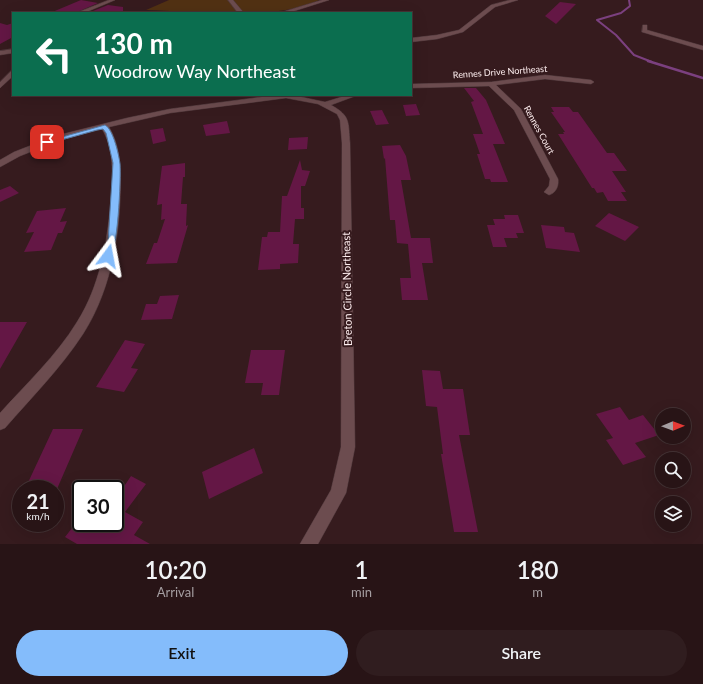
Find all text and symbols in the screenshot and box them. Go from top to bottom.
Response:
text: 130 m [94,26,173,60]
icon: left [28,28,80,80]
text: Woodrow Way Northeast [94,60,296,82]
street label: Rennes Drive Northeast [452,63,548,80]
street label: Rennes Court [522,104,558,157]
pin [30,125,64,159]
icon: arrive [36,131,58,153]
street label: Breton Circle Northeast [339,232,354,346]
position arrow [87,235,129,277]
north arrow [655,408,691,444]
map controls [655,408,691,532]
button: search [655,452,691,488]
speed limit sign: 30 [72,480,124,532]
text: 21 [26,489,50,513]
button: layers [655,496,691,532]
text: km/h [26,510,50,522]
text: 10:20 [145,555,206,584]
text: 1 [355,555,368,584]
text: 180 [517,555,558,584]
text: Arrival [157,584,194,600]
text: min [351,584,372,600]
text: m [532,584,543,600]
button: Exit [16,630,348,676]
button: Share [356,630,687,676]

